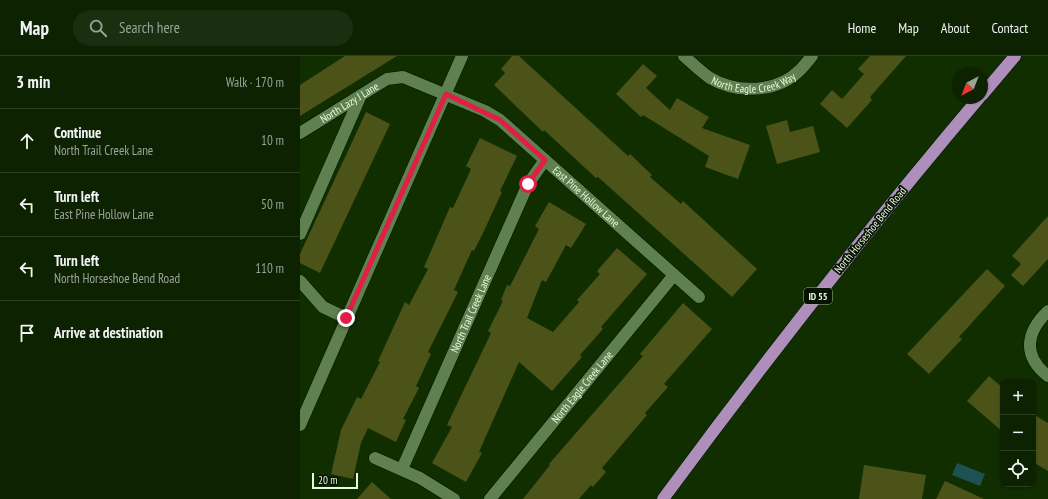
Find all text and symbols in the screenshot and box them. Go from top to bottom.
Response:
search box [73,10,353,46]
text: Map [20,16,49,40]
icon: search [87,17,109,39]
text: Search here [119,18,180,37]
text: Home [848,19,876,37]
text: Map [898,19,919,37]
text: About [941,19,970,37]
text: Contact [992,19,1028,37]
north arrow [952,68,988,104]
street label: North Eagle Creek Way [709,69,799,96]
text: 3 min [16,71,50,93]
text: Walk · 170 m [226,74,284,91]
street label: North Lazy J Lane [317,79,382,126]
text: Continue [54,123,101,142]
icon: ahead [16,130,38,152]
text: 10 m [261,132,284,149]
text: North Trail Creek Lane [54,142,153,159]
street label: East Pine Hollow Lane [550,163,623,230]
route start [519,175,537,193]
street label: North Horseshoe Bend Road [831,184,909,276]
text: Turn left [54,187,99,206]
icon: left [16,194,38,216]
text: 50 m [261,196,284,213]
text: East Pine Hollow Lane [54,206,154,223]
text: Turn left [54,251,99,270]
icon: left [16,258,38,280]
text: 110 m [255,260,284,277]
text: North Horseshoe Bend Road [54,270,180,287]
street label: North Trail Creek Lane [447,272,494,355]
road number: ID 55 [804,288,832,304]
route end [337,309,355,327]
icon: arrive [16,322,38,344]
text: Arrive at destination [54,323,163,342]
street label: North Eagle Creek Lane [548,348,616,426]
map controls [1000,379,1036,487]
button: + [1000,379,1036,415]
button: − [1000,415,1036,451]
button: locate [1000,451,1036,487]
scale bar [312,471,358,490]
text: 20 m [318,473,337,487]

